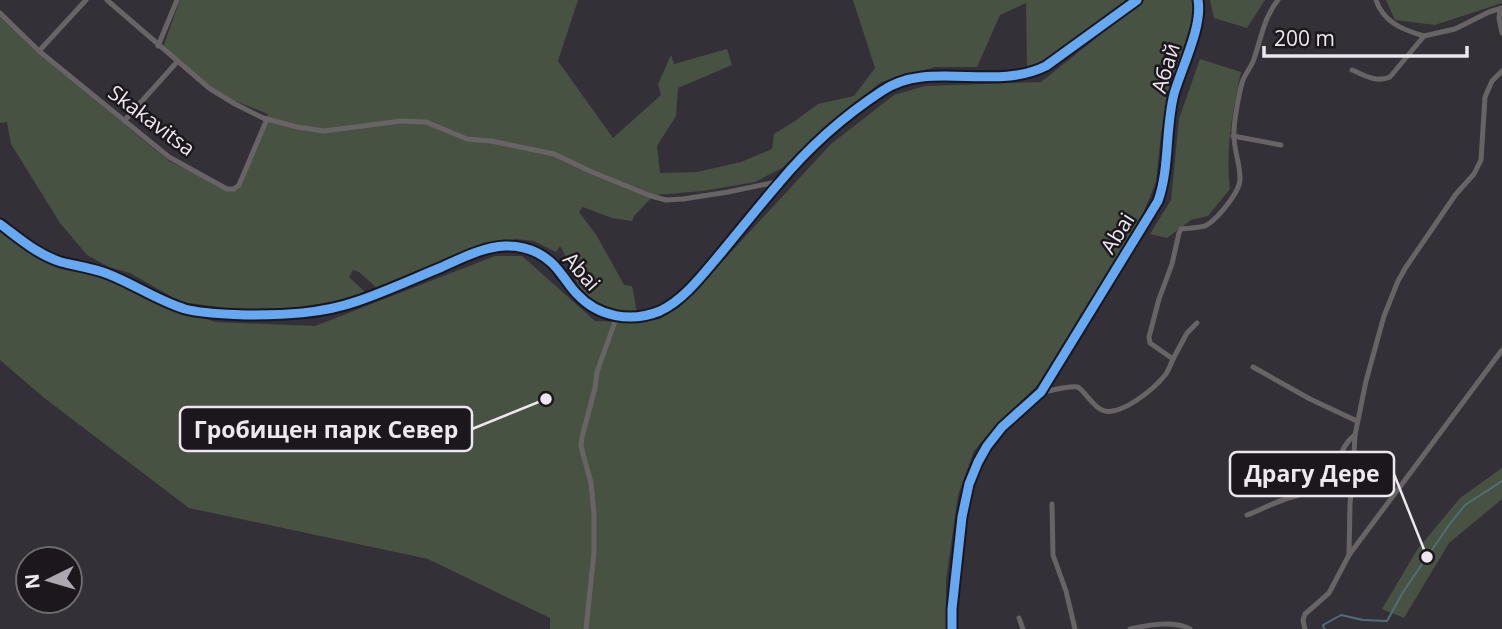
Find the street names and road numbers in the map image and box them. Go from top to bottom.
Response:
street label: Абай [1144,40,1186,96]
street label: Skakavitsa [103,78,201,162]
street label: Abai [1094,207,1140,259]
street label: Abai [557,246,607,296]

